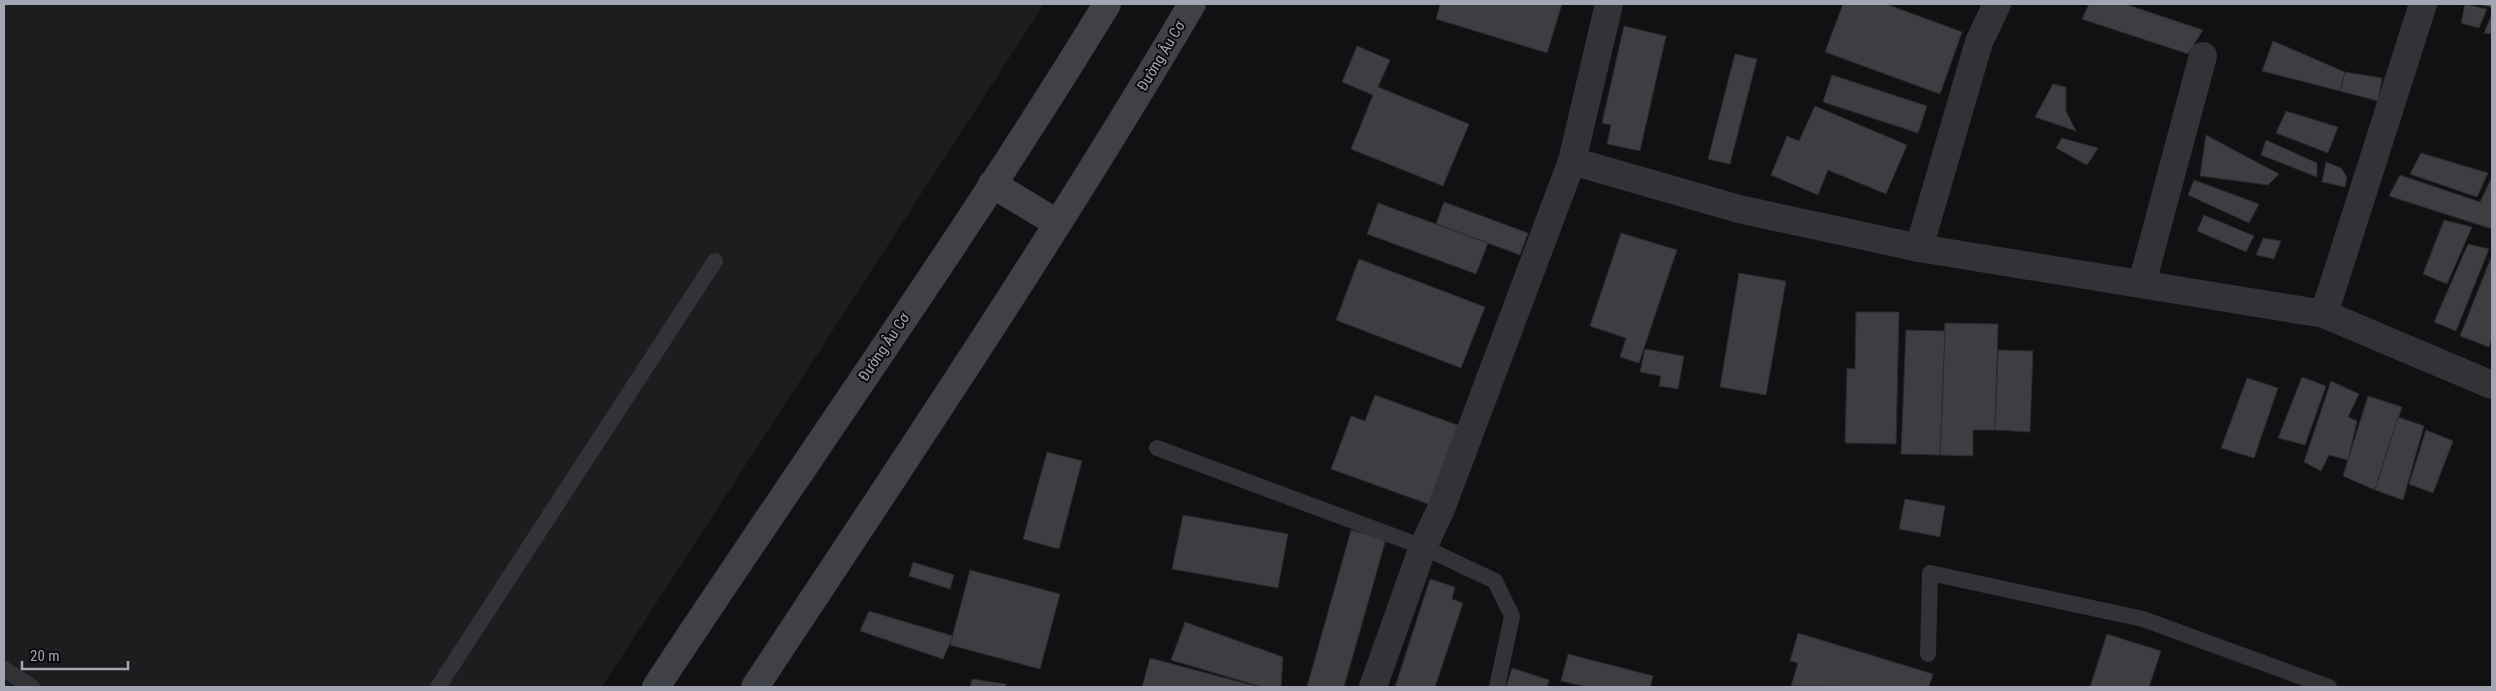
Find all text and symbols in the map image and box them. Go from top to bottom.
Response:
street label: Đường Âu Cơ [1133,18,1189,94]
street label: Đường Âu Cơ [855,309,914,384]
scale bar [22,638,129,670]
text: 20 m [30,647,60,665]

